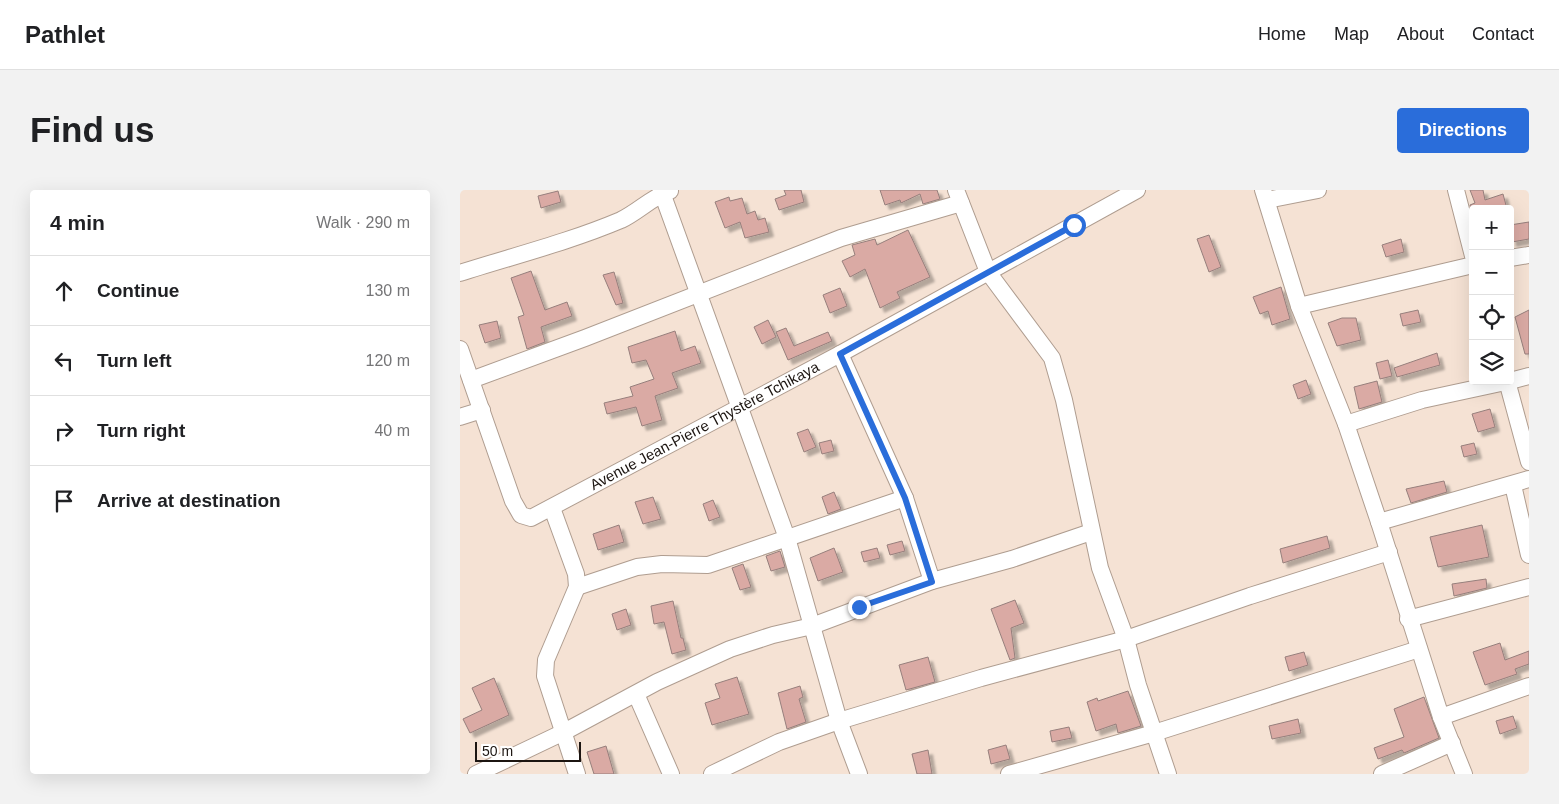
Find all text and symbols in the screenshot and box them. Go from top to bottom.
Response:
text: Pathlet [25,21,105,48]
text: Home [1258,24,1306,44]
text: Map [1334,24,1369,44]
text: About [1397,24,1444,44]
text: Contact [1472,24,1534,44]
button: Directions [1397,108,1529,153]
text: Find us [30,110,154,149]
map controls [1469,205,1514,385]
button: + [1469,205,1514,250]
text: 4 min [50,211,105,234]
text: Walk · 290 m [316,214,410,231]
route start [1063,214,1086,237]
button: − [1469,250,1514,295]
icon: ahead [50,277,78,305]
text: Continue [97,280,179,301]
text: 130 m [366,282,410,299]
button: locate [1469,295,1514,340]
button: layers [1469,340,1514,385]
icon: left [50,347,78,375]
text: Turn left [97,350,172,371]
text: 120 m [366,352,410,369]
street label: Avenue Jean-Pierre Thystère Tchikaya [587,357,822,493]
icon: right [50,417,78,445]
text: Turn right [97,420,185,441]
text: 40 m [374,422,410,439]
icon: arrive [50,487,78,515]
text: Arrive at destination [97,490,281,511]
route end [848,596,871,619]
scale bar [475,739,581,762]
text: 50 m [482,743,513,759]

